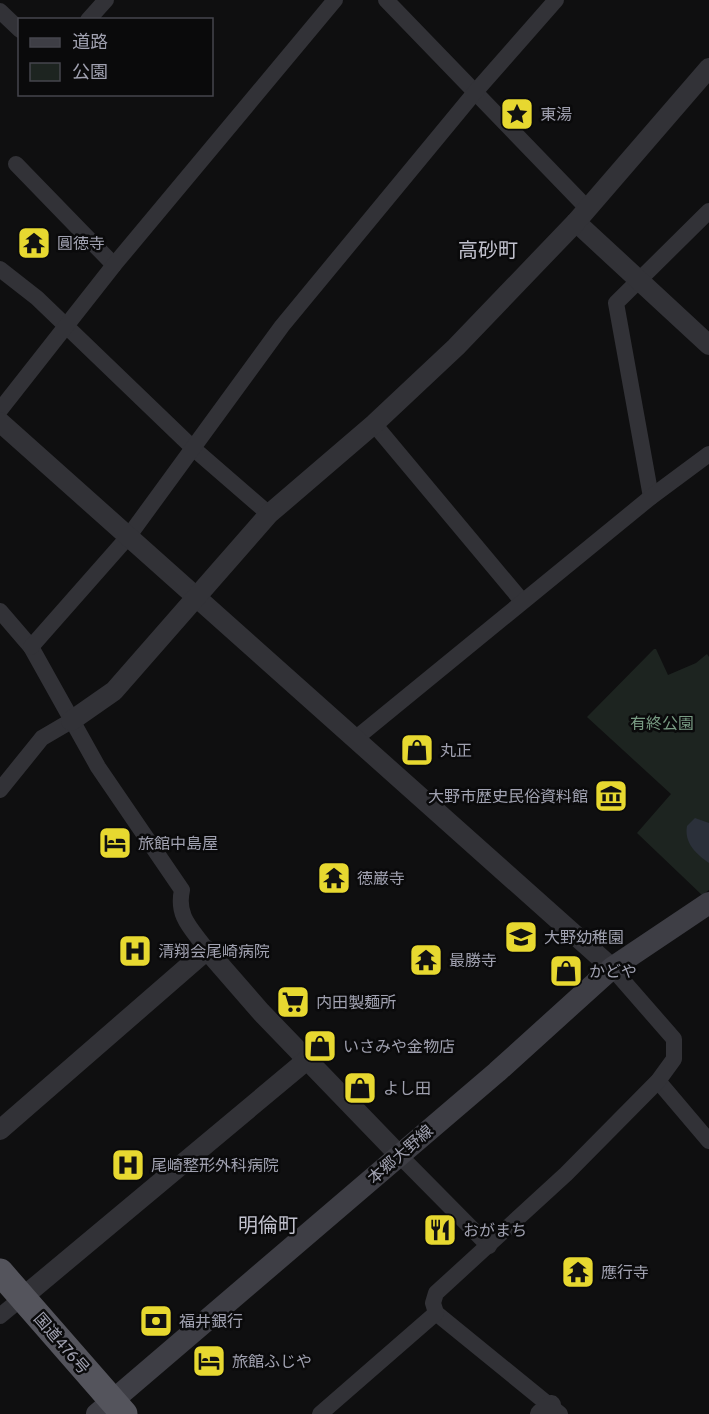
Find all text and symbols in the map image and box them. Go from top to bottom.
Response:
legend [18,18,213,96]
text: 道路 [72,32,108,55]
text: 公園 [72,62,108,85]
place icon: 東湯 [499,96,535,132]
place label: 東湯 [540,106,572,126]
temple icon: 圓徳寺 [16,225,52,261]
place label: 圓徳寺 [57,235,105,255]
district label: 高砂町 [458,239,518,265]
park label: 有終公園 [630,715,694,735]
shop icon: 丸正 [399,732,435,768]
place label: 丸正 [440,742,472,762]
museum icon: 大野市歴史民俗資料館 [593,778,629,814]
place label: 大野市歴史民俗資料館 [428,788,588,808]
hotel icon: 旅館中島屋 [97,825,133,861]
place label: 旅館中島屋 [138,835,218,855]
temple icon: 徳巌寺 [316,860,352,896]
place label: 徳巌寺 [357,870,405,890]
school or university icon: 大野幼稚園 [503,919,539,955]
place label: 大野幼稚園 [544,929,624,949]
hospital icon: 清翔会尾崎病院 [117,933,153,969]
temple icon: 最勝寺 [408,942,444,978]
place label: 清翔会尾崎病院 [158,943,270,963]
place label: 最勝寺 [449,952,497,972]
shop icon: かどや [548,953,584,989]
place label: かどや [589,963,637,983]
supermarket icon: 内田製麺所 [275,984,311,1020]
place label: 内田製麺所 [316,994,396,1014]
shop icon: いさみや金物店 [302,1028,338,1064]
place label: いさみや金物店 [343,1038,455,1058]
shop icon: よし田 [342,1070,378,1106]
place label: よし田 [383,1080,431,1100]
street label: 本郷大野線 [365,1122,438,1189]
hospital icon: 尾崎整形外科病院 [110,1147,146,1183]
place label: 尾崎整形外科病院 [151,1157,279,1177]
restaurant icon: おがまち [422,1212,458,1248]
district label: 明倫町 [238,1214,298,1240]
place label: おがまち [463,1222,527,1242]
temple icon: 應行寺 [560,1254,596,1290]
place label: 應行寺 [601,1264,649,1284]
bank icon: 福井銀行 [138,1303,174,1339]
street label: 国道476号 [28,1309,93,1379]
place label: 福井銀行 [179,1313,243,1333]
hotel icon: 旅館ふじや [191,1343,227,1379]
place label: 旅館ふじや [232,1353,312,1373]

